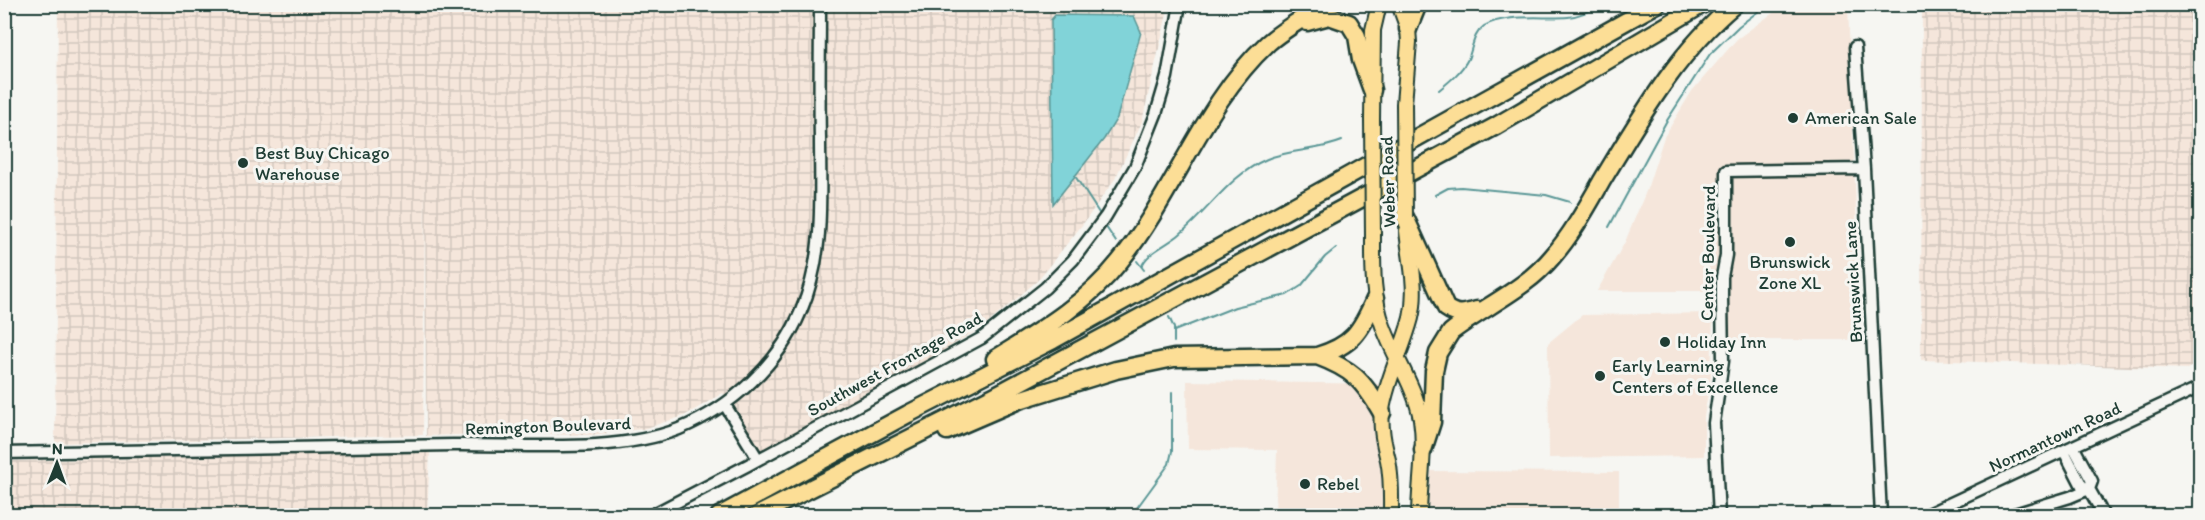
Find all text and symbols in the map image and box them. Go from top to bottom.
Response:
place label: American Sale [1805,107,1917,129]
marker: American Sale [1786,111,1800,125]
street label: Weber Road [1375,136,1401,228]
place label: Best Buy Chicago Warehouse [255,142,390,185]
marker: Best Buy Chicago Warehouse [236,156,250,170]
street label: Center Boulevard [1696,185,1720,321]
street label: Brunswick Lane [1839,220,1867,344]
marker: Brunswick Zone XL [1783,235,1797,249]
place label: Brunswick Zone XL [1750,251,1831,294]
street label: Southwest Frontage Road [804,307,987,421]
place label: Holiday Inn [1677,331,1767,353]
marker: Holiday Inn [1658,335,1672,349]
place label: Early Learning Centers of Excellence [1612,355,1778,398]
marker: Early Learning Centers of Excellence [1593,369,1607,383]
street label: Normantown Road [1985,397,2125,477]
street label: Remington Boulevard [465,412,632,440]
north arrow [27,433,87,493]
text: N [52,439,63,458]
place label: Rebel [1317,473,1359,495]
marker: Rebel [1298,477,1312,491]

